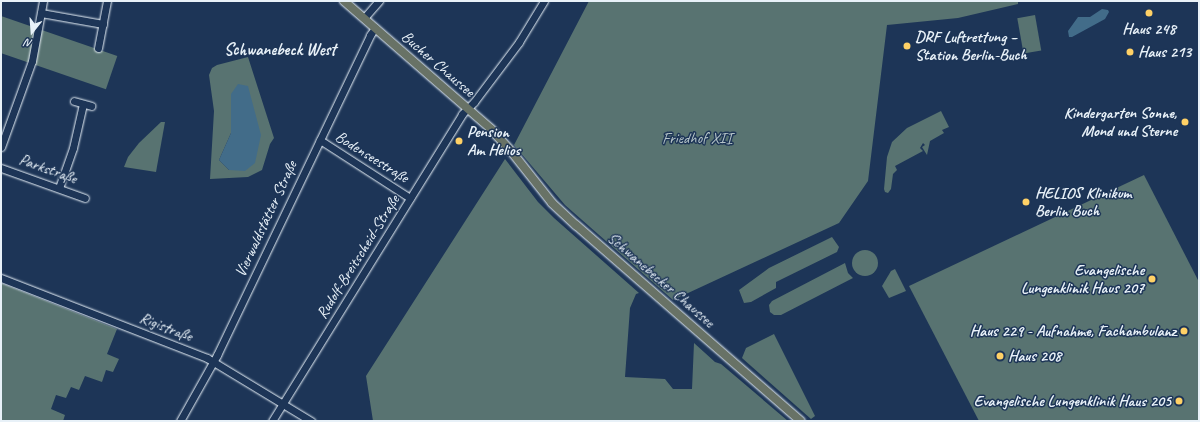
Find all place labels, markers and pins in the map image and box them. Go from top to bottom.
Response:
marker: Haus 248 [1144,8,1154,18]
place label: Haus 248 [1122,19,1176,39]
place label: DRF Luftrettung – Station Berlin-Buch [915,27,1027,65]
marker: DRF Luftrettung – Station Berlin-Buch [902,41,912,51]
place label: Haus 213 [1138,42,1191,62]
marker: Haus 213 [1125,47,1135,57]
place label: Kindergarten Sonne, Mond und Sterne [1064,103,1177,141]
marker: Kindergarten Sonne, Mond und Sterne [1180,117,1190,127]
place label: Pension Am Helios [467,122,520,160]
marker: Pension Am Helios [454,136,464,146]
place label: HELIOS Klinikum Berlin Buch [1035,183,1131,221]
marker: HELIOS Klinikum Berlin Buch [1020,196,1032,208]
place label: Evangelische Lungenklinik Haus 207 [1020,260,1144,298]
marker: Evangelische Lungenklinik Haus 207 [1147,274,1157,284]
place label: Haus 229 - Aufnahme, Fachambulanz [970,321,1176,341]
marker: Haus 229 - Aufnahme, Fachambulanz [1179,326,1189,336]
place label: Haus 208 [1008,346,1061,366]
marker: Haus 208 [995,351,1005,361]
place label: Evangelische Lungenklinik Haus 205 [974,391,1171,411]
marker: Evangelische Lungenklinik Haus 205 [1174,396,1184,406]

